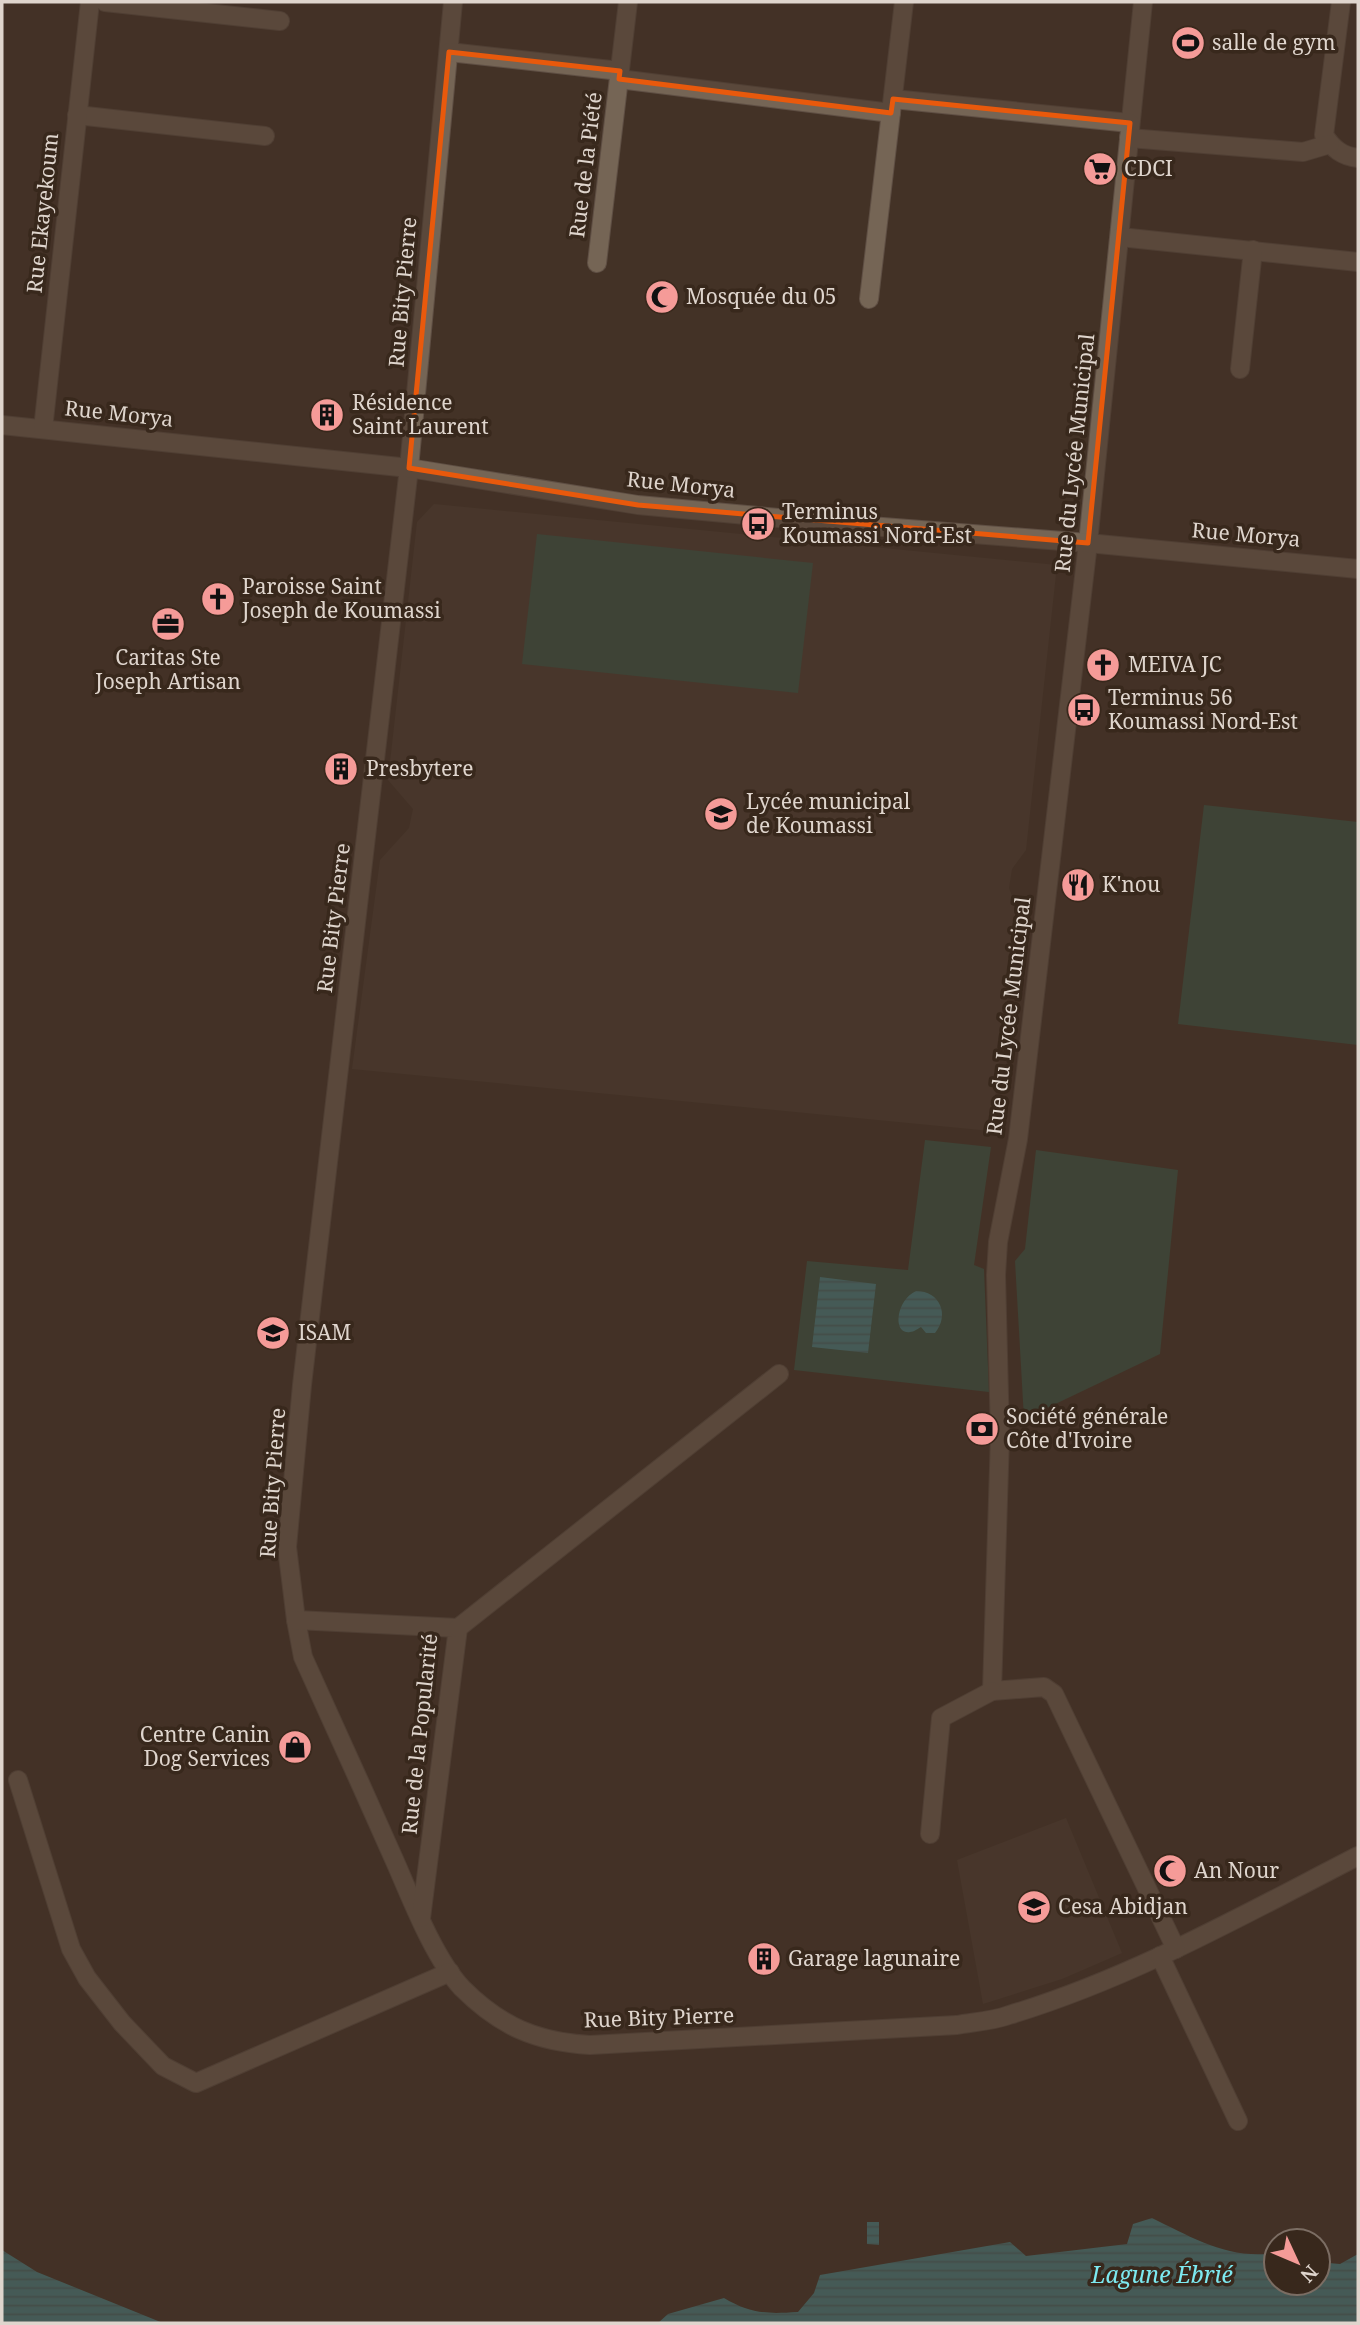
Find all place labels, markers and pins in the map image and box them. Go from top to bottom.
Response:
sports icon: salle de gym [1169,24,1207,62]
place label: salle de gym [1212,28,1336,56]
supermarket icon: CDCI [1081,150,1119,188]
place label: CDCI [1124,154,1173,182]
mosque icon: Mosquée du 05 [643,278,681,316]
place label: Mosquée du 05 [686,282,837,310]
place label: Résidence Saint Laurent [352,388,489,440]
building icon: Résidence Saint Laurent [308,396,346,434]
place label: Terminus Koumassi Nord-Est [782,497,972,549]
bus stop icon: Terminus Koumassi Nord-Est [739,505,777,543]
place label: Paroisse Saint Joseph de Koumassi [241,572,441,624]
church icon: Paroisse Saint Joseph de Koumassi [199,580,237,618]
office icon: Caritas Ste Joseph Artisan [149,605,187,643]
place label: Caritas Ste Joseph Artisan [94,643,241,695]
church icon: MEIVA JC [1084,646,1122,684]
place label: MEIVA JC [1128,650,1222,678]
place label: Terminus 56 Koumassi Nord-Est [1108,683,1298,735]
bus stop icon: Terminus 56 Koumassi Nord-Est [1065,691,1103,729]
building icon: Presbytere [322,750,360,788]
place label: Presbytere [366,754,473,782]
place label: Lycée municipal de Koumassi [746,787,911,839]
school or university icon: Lycée municipal de Koumassi [702,795,740,833]
restaurant icon: K'nou [1059,866,1097,904]
place label: K'nou [1102,870,1160,898]
school or university icon: ISAM [254,1314,292,1352]
place label: ISAM [298,1318,351,1346]
place label: Société générale Côte d'Ivoire [1006,1402,1168,1454]
bank icon: Société générale Côte d'Ivoire [963,1410,1001,1448]
place label: Centre Canin Dog Services [140,1720,270,1772]
shop icon: Centre Canin Dog Services [276,1728,314,1766]
mosque icon: An Nour [1151,1852,1189,1890]
place label: An Nour [1194,1856,1279,1884]
school or university icon: Cesa Abidjan [1015,1888,1053,1926]
place label: Cesa Abidjan [1058,1892,1188,1920]
building icon: Garage lagunaire [745,1940,783,1978]
place label: Garage lagunaire [788,1944,960,1972]

